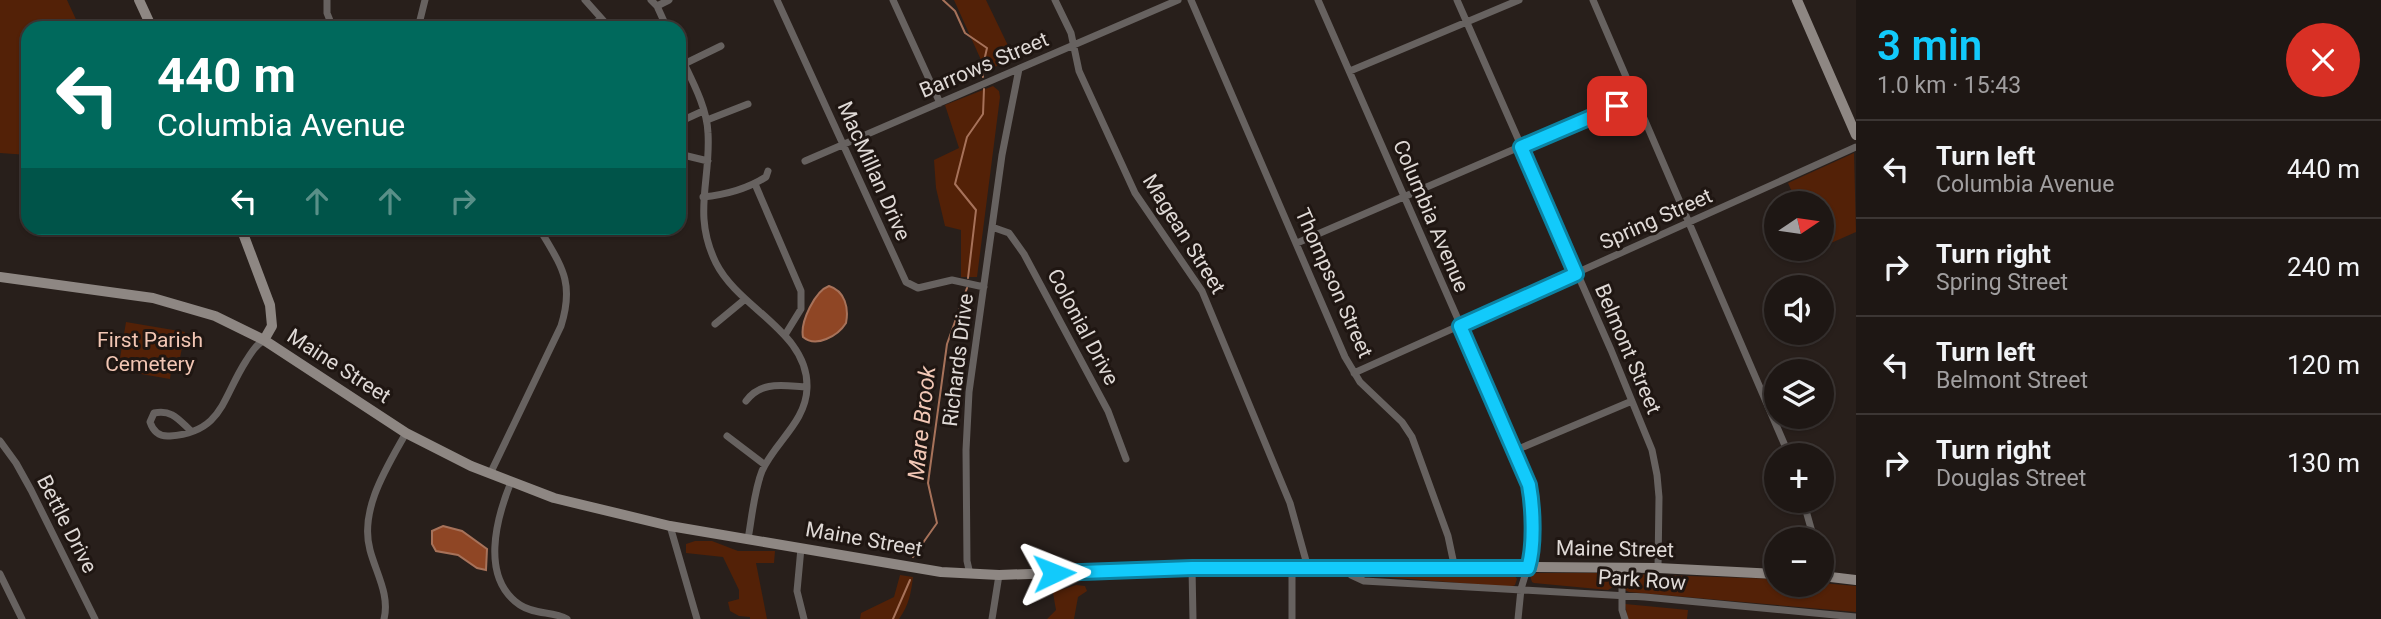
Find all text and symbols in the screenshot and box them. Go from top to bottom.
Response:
text: 3 min [1877,21,1982,70]
button: close [2286,23,2360,97]
street label: Barrows Street [916,27,1052,103]
text: 440 m [157,47,296,104]
icon: left [42,49,133,140]
text: 1.0 km · 15:43 [1877,72,2021,99]
pin [1587,76,1647,136]
icon: arrive [1598,87,1636,125]
street label: MacMillan Drive [833,98,915,244]
text: Columbia Avenue [157,106,405,144]
street label: Columbia Avenue [1388,136,1474,296]
text: Turn left [1936,141,2035,171]
icon: left [1877,150,1915,188]
text: 440 m [2287,154,2360,184]
street label: Magean Street [1138,170,1230,298]
text: Columbia Avenue [1936,171,2114,198]
icon: left [225,182,263,220]
icon: ahead [298,182,336,220]
icon: ahead [371,182,409,220]
icon: right [444,182,482,220]
street label: Spring Street [1596,183,1716,254]
north arrow [1764,191,1834,261]
map controls [1764,191,1834,597]
street label: Thompson Street [1290,204,1378,362]
text: Turn right [1936,239,2051,269]
icon: right [1877,248,1915,286]
text: 240 m [2287,252,2360,282]
street label: Colonial Drive [1042,265,1124,389]
text: Spring Street [1936,269,2068,296]
button: sound [1764,275,1834,345]
street label: Belmont Street [1590,280,1666,418]
street label: Richards Drive [938,292,978,428]
street label: Maine Street [283,324,395,408]
park label: First Parish Cemetery [97,328,203,376]
text: Turn left [1936,337,2035,367]
icon: left [1877,346,1915,384]
text: 120 m [2287,350,2360,380]
button: layers [1764,359,1834,429]
water label: Mare Brook [903,364,941,481]
text: Belmont Street [1936,367,2088,394]
text: Turn right [1936,435,2051,465]
button: + [1764,443,1834,513]
icon: right [1877,444,1915,482]
text: 130 m [2287,448,2360,478]
text: Douglas Street [1936,465,2086,492]
street label: Bettle Drive [32,471,102,577]
street label: Maine Street [804,517,924,561]
button: − [1764,527,1834,597]
position arrow [1017,536,1091,610]
street label: Maine Street [1556,536,1674,562]
street label: Park Row [1597,565,1687,595]

